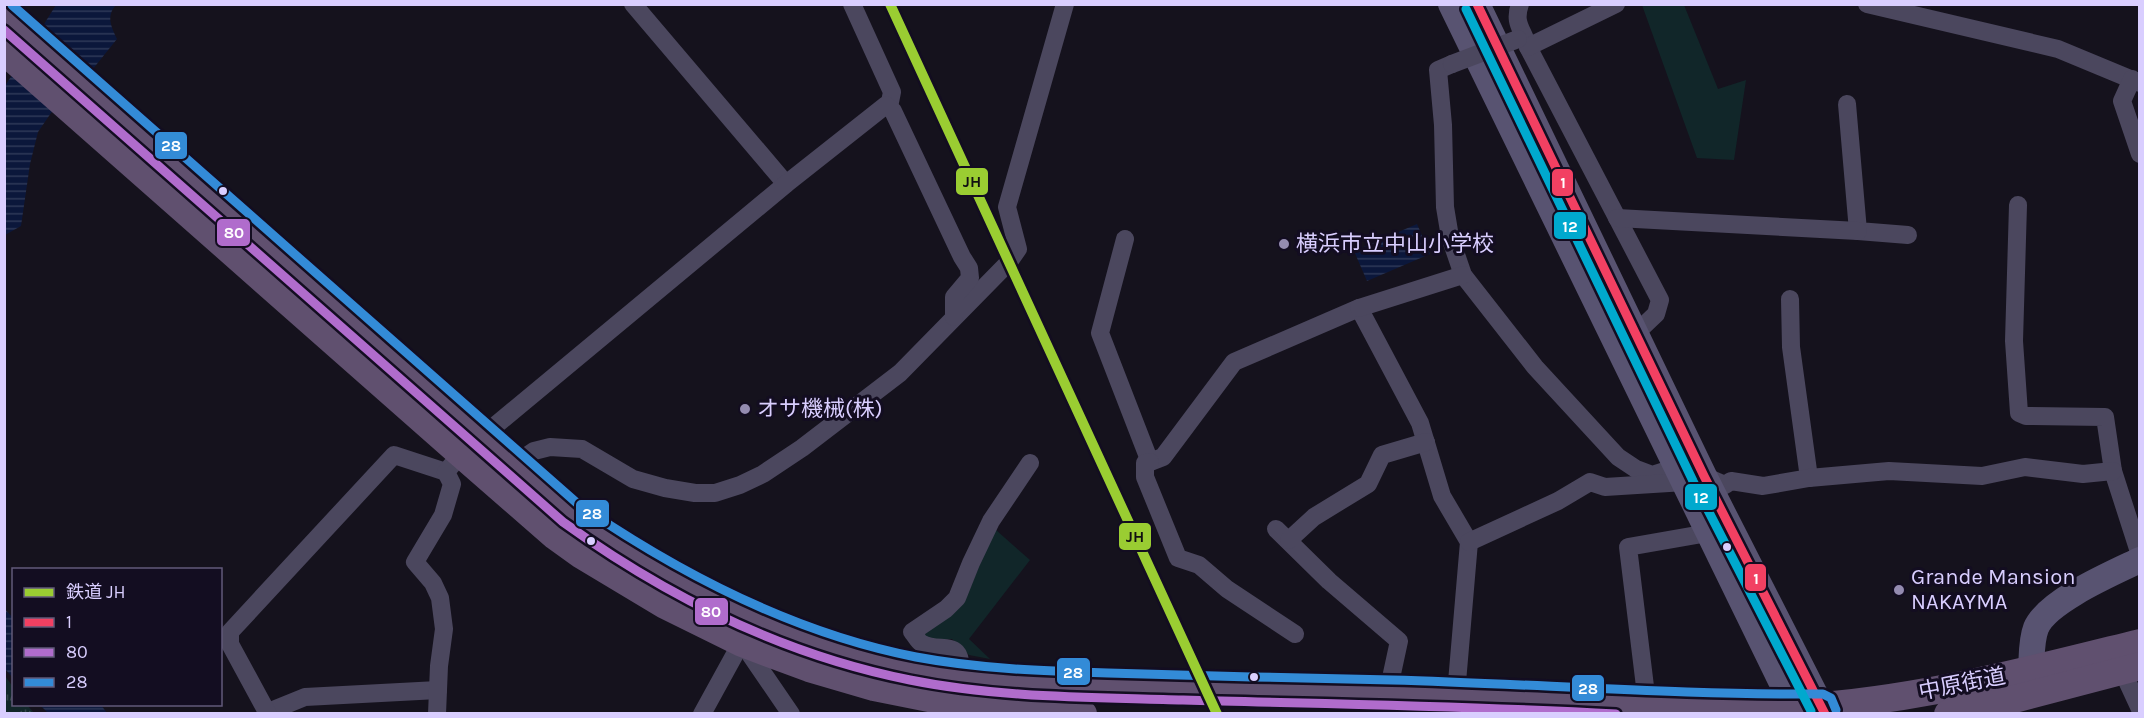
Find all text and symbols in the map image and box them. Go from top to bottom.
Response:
line badge: 28 [154,131,188,160]
text: 28 [161,136,181,155]
line badge: JH [955,167,989,196]
line badge: 1 [1551,168,1574,197]
text: JH [963,172,981,191]
text: 1 [1560,173,1566,192]
unlabelled marker [217,185,229,197]
line badge: 12 [1553,211,1587,240]
text: 12 [1562,217,1578,236]
line badge: 80 [216,218,251,247]
text: 80 [224,223,244,242]
place label: 横浜市立中山小学校 [1296,231,1494,257]
marker: 横浜市立中山小学校 [1277,237,1291,251]
place label: オサ機械(株) [757,396,883,422]
marker: オサ機械(株) [738,402,752,416]
line badge: 12 [1684,483,1718,511]
text: 12 [1693,488,1709,507]
line badge: 28 [575,499,610,528]
text: 28 [582,504,602,523]
line badge: JH [1118,522,1152,551]
text: JH [1126,527,1144,546]
unlabelled marker [585,535,597,547]
unlabelled marker [1721,541,1733,553]
line badge: 1 [1744,563,1767,592]
place label: Grande Mansion NAKAYMA [1911,564,2076,615]
legend [12,568,222,706]
text: 1 [1753,569,1759,588]
text: 鉄道 JH [66,581,126,603]
marker: Grande Mansion NAKAYMA [1892,583,1906,597]
line badge: 80 [694,597,729,626]
text: 80 [701,602,721,621]
text: 1 [66,611,72,633]
text: 80 [66,641,88,663]
line badge: 28 [1056,657,1091,686]
text: 28 [1063,663,1083,682]
street label: 中原街道 [1916,663,2008,705]
text: 28 [66,671,88,693]
unlabelled marker [1248,671,1260,683]
line badge: 28 [1571,674,1605,702]
text: 28 [1578,679,1598,698]

